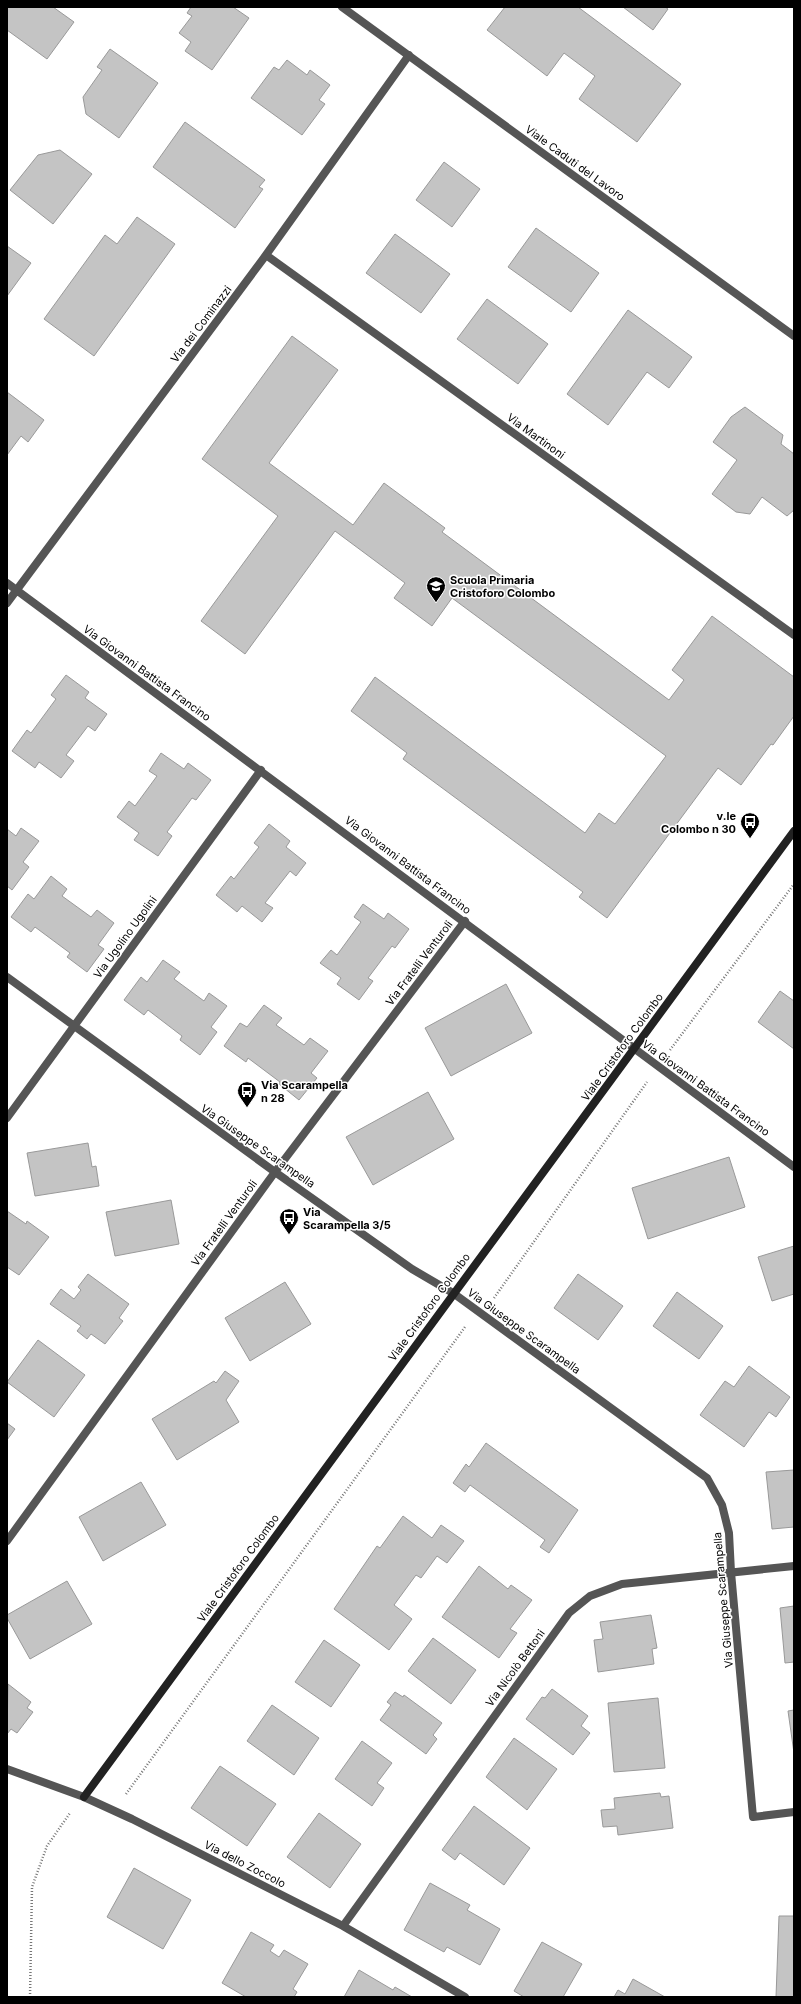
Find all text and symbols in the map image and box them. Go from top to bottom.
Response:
street label: Viale Caduti del Lavoro [522,122,628,204]
street label: Via dei Cominazzi [167,283,235,365]
street label: Via Martinoni [504,410,568,462]
place label: Scuola Primaria Cristoforo Colombo [450,573,556,600]
school or university icon: Scuola Primaria Cristoforo Colombo [425,575,447,603]
street label: Via Giovanni Battista Francino [80,622,214,724]
place label: v.le Colombo n 30 [661,809,736,836]
bus stop icon: v.le Colombo n 30 [739,811,761,839]
street label: Via Giovanni Battista Francino [342,813,474,917]
street label: Via Ugolino Ugolini [90,893,160,981]
street label: Via Fratelli Venturoli [382,918,456,1008]
street label: Viale Cristoforo Colombo [578,990,666,1104]
street label: Via Giovanni Battista Francino [639,1037,773,1139]
place label: Via Scarampella n 28 [261,1078,348,1105]
bus stop icon: Via Scarampella n 28 [236,1080,258,1108]
street label: Via Giuseppe Scarampella [198,1101,318,1191]
street label: Via Fratelli Venturoli [188,1177,260,1269]
place label: Via Scarampella 3/5 [303,1205,391,1232]
bus stop icon: Via Scarampella 3/5 [278,1207,300,1235]
street label: Viale Cristoforo Colombo [385,1250,473,1364]
street label: Via Giuseppe Scarampella [465,1285,583,1377]
street label: Viale Cristoforo Colombo [194,1511,282,1625]
street label: Via Giuseppe Scarampella [710,1531,736,1669]
street label: Via Nicolò Bettoni [482,1627,548,1709]
street label: Via dello Zoccolo [202,1837,288,1891]

